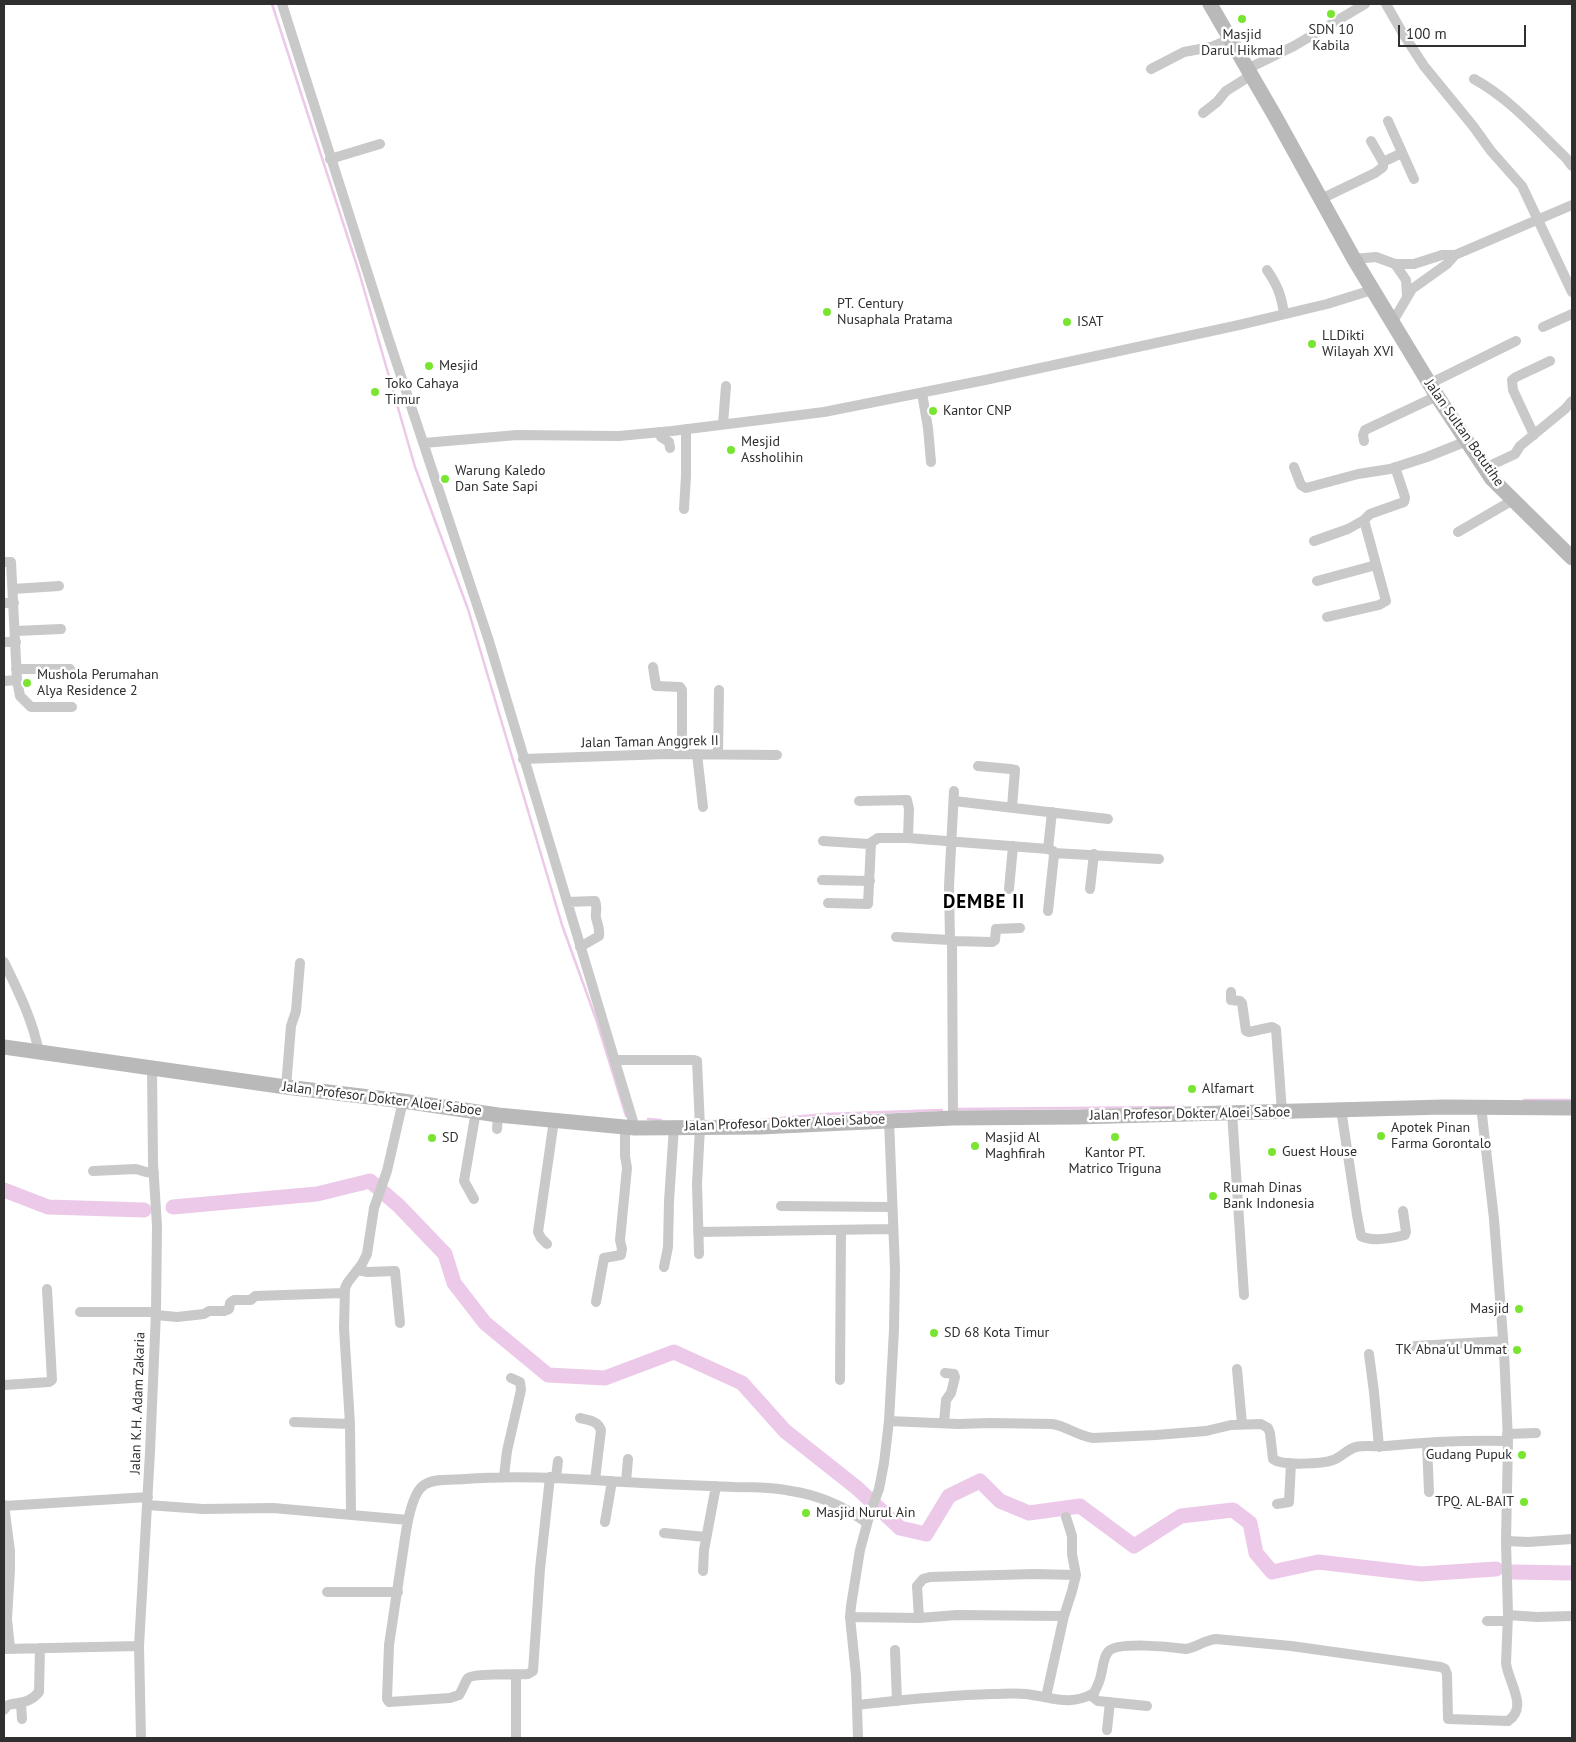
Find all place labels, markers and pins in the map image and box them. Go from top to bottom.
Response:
marker: SDN 10 Kabila [1325,8,1337,20]
marker: Masjid Darul Hikmad [1236,13,1248,25]
place label: SDN 10 Kabila [1308,22,1354,54]
place label: Masjid Darul Hikmad [1201,27,1283,59]
place label: PT. Century Nusaphala Pratama [837,296,953,328]
marker: PT. Century Nusaphala Pratama [821,306,833,318]
place label: ISAT [1077,314,1104,330]
marker: ISAT [1061,316,1073,328]
place label: LLDikti Wilayah XVI [1322,328,1394,361]
marker: LLDikti Wilayah XVI [1306,338,1318,350]
place label: Mesjid [439,358,478,374]
marker: Mesjid [423,360,435,372]
place label: Toko Cahaya Timur [385,376,459,408]
marker: Toko Cahaya Timur [369,386,381,398]
place label: Kantor CNP [943,403,1012,419]
marker: Kantor CNP [927,405,939,417]
place label: Mesjid Assholihin [741,434,803,467]
marker: Mesjid Assholihin [725,444,737,456]
place label: Warung Kaledo Dan Sate Sapi [455,463,546,496]
marker: Warung Kaledo Dan Sate Sapi [439,473,451,485]
place label: Mushola Perumahan Alya Residence 2 [37,667,159,700]
marker: Mushola Perumahan Alya Residence 2 [21,677,33,689]
place label: Alfamart [1202,1081,1254,1097]
marker: Alfamart [1186,1083,1198,1095]
place label: Apotek Pinan Farma Gorontalo [1391,1120,1491,1152]
place label: SD [442,1130,459,1146]
place label: Masjid Al Maghfirah [985,1130,1045,1162]
marker: Apotek Pinan Farma Gorontalo [1375,1130,1387,1142]
marker: Kantor PT. Matrico Triguna [1109,1131,1121,1143]
marker: SD [426,1132,438,1144]
marker: Masjid Al Maghfirah [969,1140,981,1152]
place label: Guest House [1282,1144,1357,1160]
place label: Kantor PT. Matrico Triguna [1069,1145,1161,1178]
marker: Guest House [1266,1146,1278,1158]
place label: Rumah Dinas Bank Indonesia [1223,1180,1314,1212]
marker: Rumah Dinas Bank Indonesia [1207,1190,1219,1202]
place label: Masjid [1470,1301,1509,1317]
marker: Masjid [1513,1303,1525,1315]
place label: SD 68 Kota Timur [944,1325,1049,1341]
marker: SD 68 Kota Timur [928,1327,940,1339]
place label: TK Abna'ul Ummat [1396,1342,1507,1358]
marker: TK Abna'ul Ummat [1511,1344,1523,1356]
place label: Gudang Pupuk [1426,1447,1512,1463]
marker: Gudang Pupuk [1516,1449,1528,1461]
place label: TPQ. AL-BAIT [1435,1494,1514,1510]
marker: TPQ. AL-BAIT [1518,1496,1530,1508]
place label: Masjid Nurul Ain [816,1505,915,1521]
marker: Masjid Nurul Ain [800,1507,812,1519]

